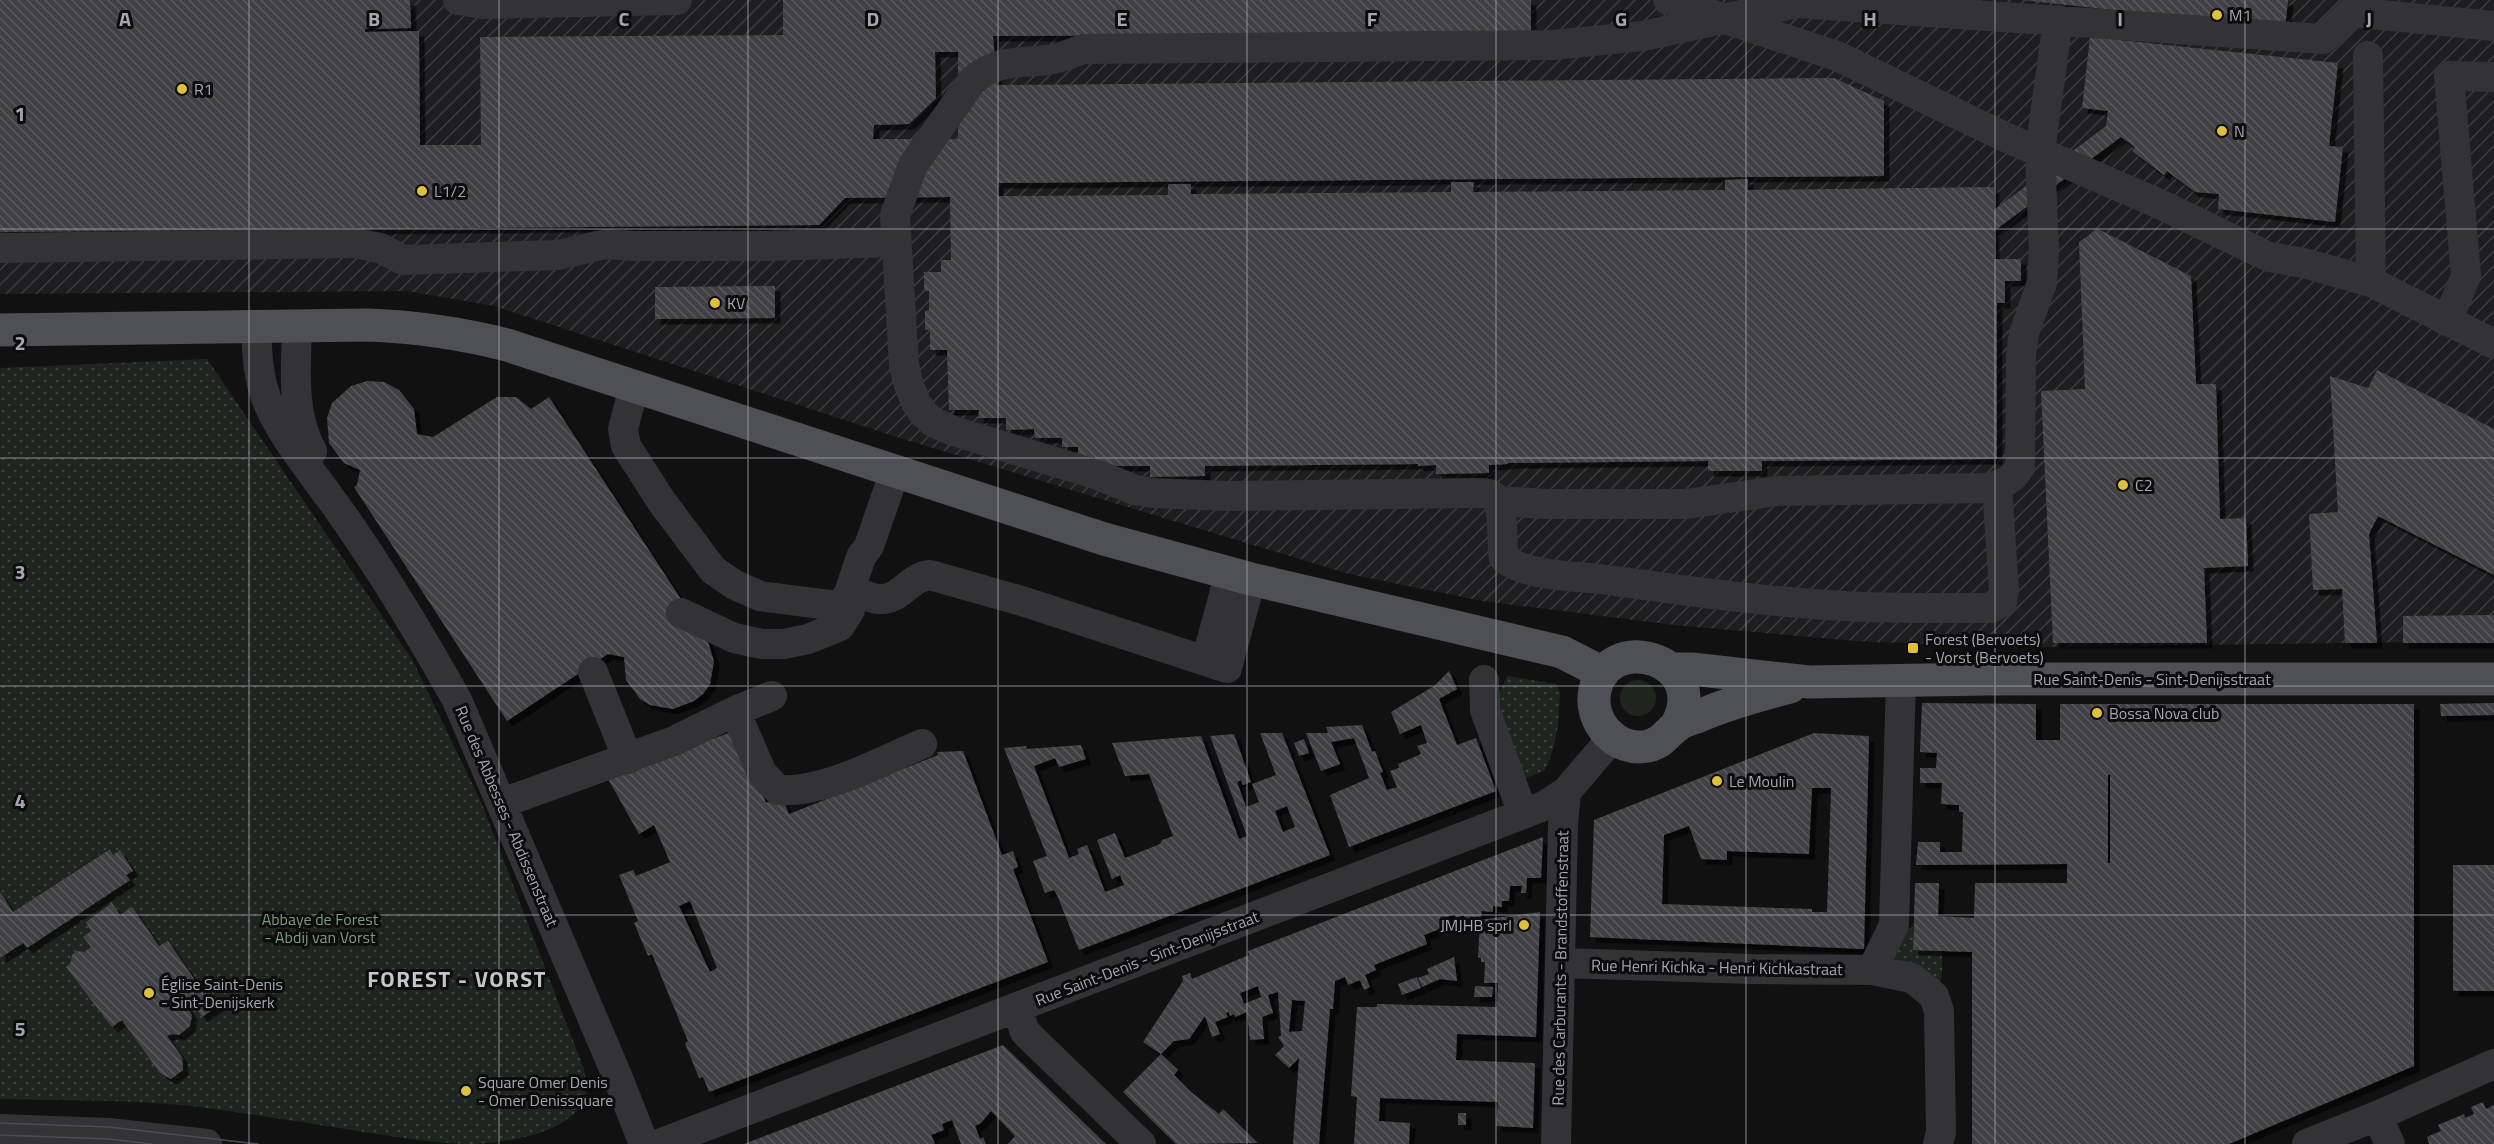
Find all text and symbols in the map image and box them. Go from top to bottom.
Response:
text: A [119,3,131,34]
text: B [368,3,380,34]
text: C [619,3,630,34]
text: D [867,3,879,34]
text: E [1116,3,1128,34]
text: F [1367,3,1378,34]
text: G [1615,3,1627,34]
text: H [1863,3,1877,34]
text: I [2117,3,2123,34]
place label: M1 [2229,3,2251,27]
text: J [2366,3,2372,34]
marker: M1 [2210,8,2224,22]
place label: R1 [194,77,213,101]
marker: R1 [175,82,189,96]
text: 1 [14,98,26,129]
place label: N [2234,119,2245,143]
marker: N [2215,124,2229,138]
place label: L1/2 [434,179,466,203]
marker: L1/2 [415,184,429,198]
place label: KV [727,291,745,315]
marker: KV [708,296,722,310]
text: 2 [14,327,26,358]
place label: C2 [2135,473,2153,497]
marker: C2 [2116,478,2130,492]
text: 3 [14,556,26,587]
place label: Forest (Bervoets) - Vorst (Bervoets) [1925,627,2044,669]
marker: Forest (Bervoets) - Vorst (Bervoets) [1906,641,1920,655]
street label: Rue Saint-Denis - Sint-Denijsstraat [2033,667,2271,691]
place label: Bossa Nova club [2109,701,2219,725]
street label: Rue des Abbesses - Abdissenstraat [449,702,565,931]
marker: Bossa Nova club [2090,706,2104,720]
place label: Le Moulin [1729,769,1794,793]
marker: Le Moulin [1710,774,1724,788]
text: 4 [14,785,26,816]
street label: Rue des Carburants - Brandstoffenstraat [1546,830,1574,1106]
street label: Rue Saint-Denis - Sint-Denijsstraat [1032,904,1263,1012]
park label: Abbaye de Forest - Abdij van Vorst [262,907,379,949]
place label: JMJHB sprl [1440,913,1512,937]
marker: JMJHB sprl [1517,918,1531,932]
street label: Rue Henri Kichka - Henri Kichkastraat [1591,953,1843,981]
district label: FOREST - VORST [367,962,547,996]
place label: Église Saint-Denis - Sint-Denijskerk [161,972,283,1014]
marker: Église Saint-Denis - Sint-Denijskerk [142,986,156,1000]
text: 5 [14,1013,26,1044]
place label: Square Omer Denis - Omer Denissquare [478,1070,613,1112]
marker: Square Omer Denis - Omer Denissquare [459,1084,473,1098]

